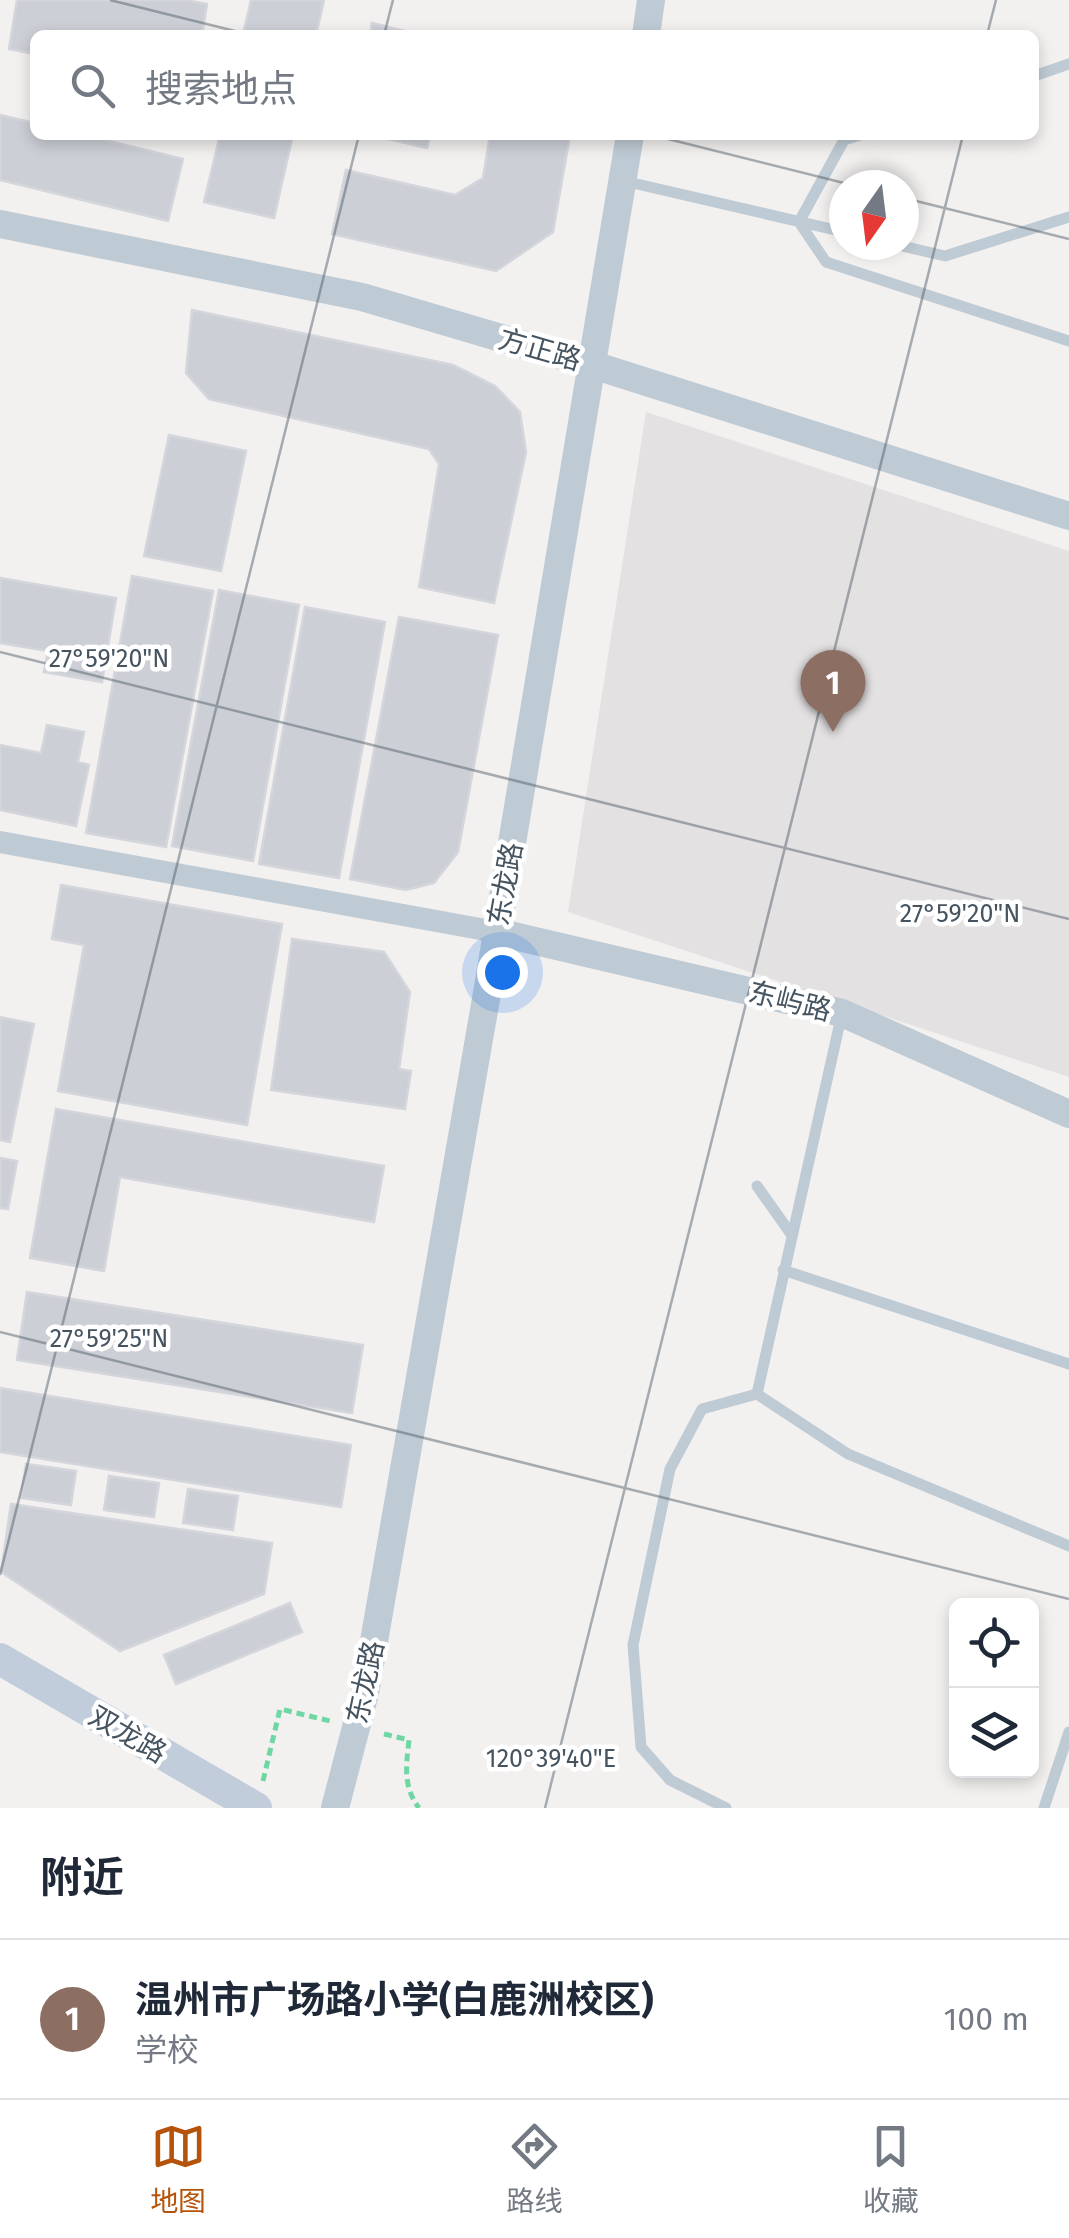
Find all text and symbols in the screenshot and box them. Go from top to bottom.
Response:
search box [30,30,1039,140]
icon: search [65,58,120,113]
text: 搜索地点 [145,66,297,112]
north arrow [829,170,919,260]
street label: 方正路 [495,322,585,377]
text: 27°59'20"N [49,644,169,674]
pin: 1 [800,650,866,732]
street label: 东龙路 [482,840,529,928]
text: 27°59'20"N [900,899,1020,929]
your location [477,947,528,998]
street label: 东屿路 [745,975,835,1028]
text: 27°59'25"N [50,1324,168,1354]
map controls [949,1598,1039,1778]
button: locate [949,1598,1039,1688]
street label: 东龙路 [341,1638,390,1727]
button: layers [949,1688,1039,1778]
street label: 双龙路 [83,1699,172,1770]
text: 120°39'40"E [486,1744,616,1774]
text: 附近 [40,1853,124,1903]
text: 温州市广场路小学(白鹿洲校区) [135,1977,654,2023]
text: 1 [65,2000,80,2038]
text: 100 m [944,2000,1029,2038]
text: 学校 [135,2031,199,2069]
tab: 地图 [150,2119,206,2219]
tab: 路线 [506,2119,563,2219]
tab: 收藏 [863,2119,919,2219]

